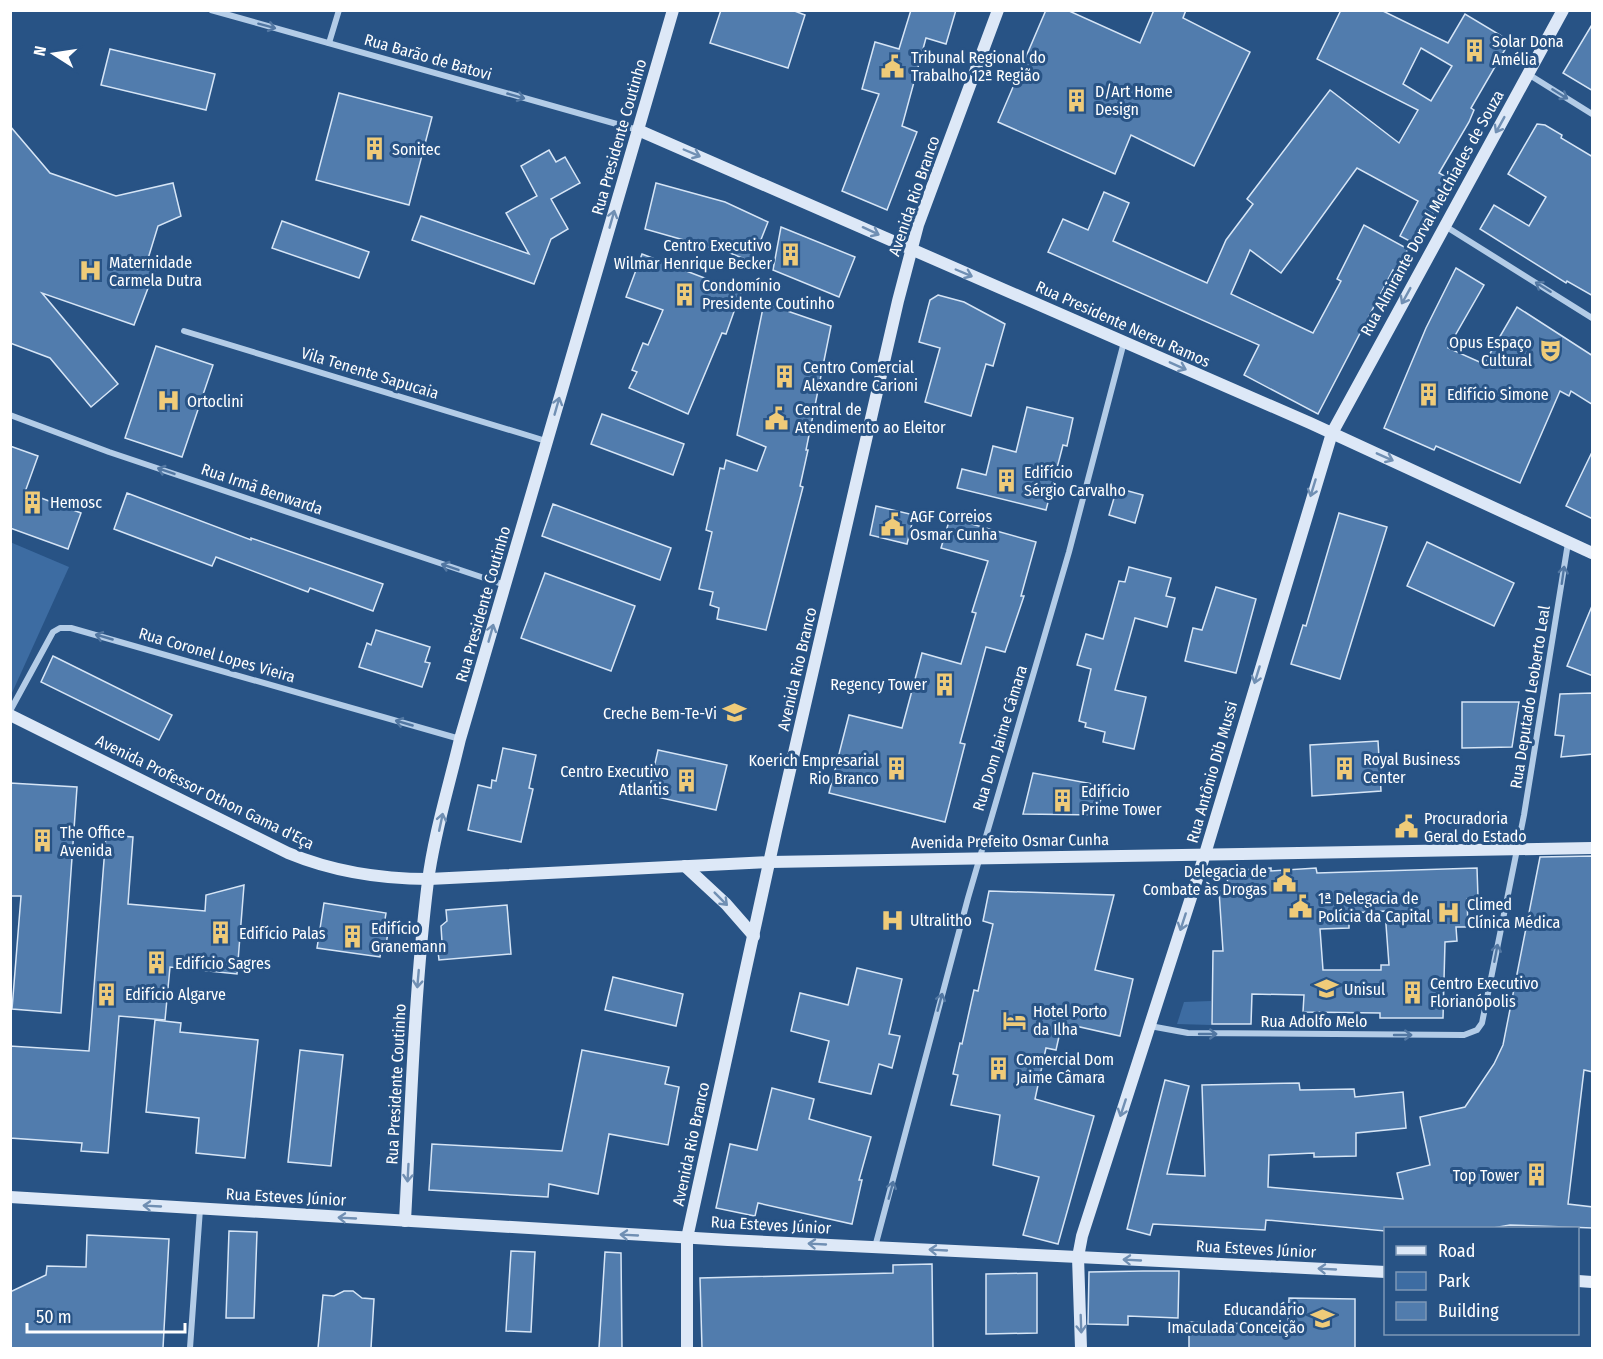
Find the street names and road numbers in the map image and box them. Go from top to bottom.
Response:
street label: Rua Barão de Batovi [362,30,494,84]
street label: Rua Presidente Coutinho [588,57,650,217]
street label: Rua Almirante Dorval Melchíades de Souza [1356,87,1508,339]
street label: Avenida Rio Branco [885,133,943,259]
street label: Rua Presidente Nereu Ramos [1033,277,1213,371]
street label: Vila Tenente Sapucaia [299,343,441,403]
street label: Rua Irmã Benwarda [199,459,325,519]
street label: Rua Presidente Coutinho [452,524,514,684]
street label: Rua Deputado Leoberto Leal [1506,604,1554,790]
street label: Avenida Rio Branco [774,605,820,733]
street label: Rua Coronel Lopes Vieira [137,624,298,687]
street label: Rua Dom Jaime Câmara [969,663,1031,813]
street label: Rua Antônio Dib Mussi [1183,699,1241,845]
street label: Avenida Professor Othon Gama d'Eça [93,731,317,853]
street label: Avenida Prefeito Osmar Cunha [911,830,1109,852]
street label: Rua Presidente Coutinho [382,1003,410,1165]
street label: Rua Adolfo Melo [1260,1012,1368,1031]
street label: Avenida Rio Branco [669,1080,713,1208]
street label: Rua Esteves Júnior [225,1184,347,1210]
street label: Rua Esteves Júnior [710,1212,832,1238]
street label: Rua Esteves Júnior [1195,1236,1317,1262]

